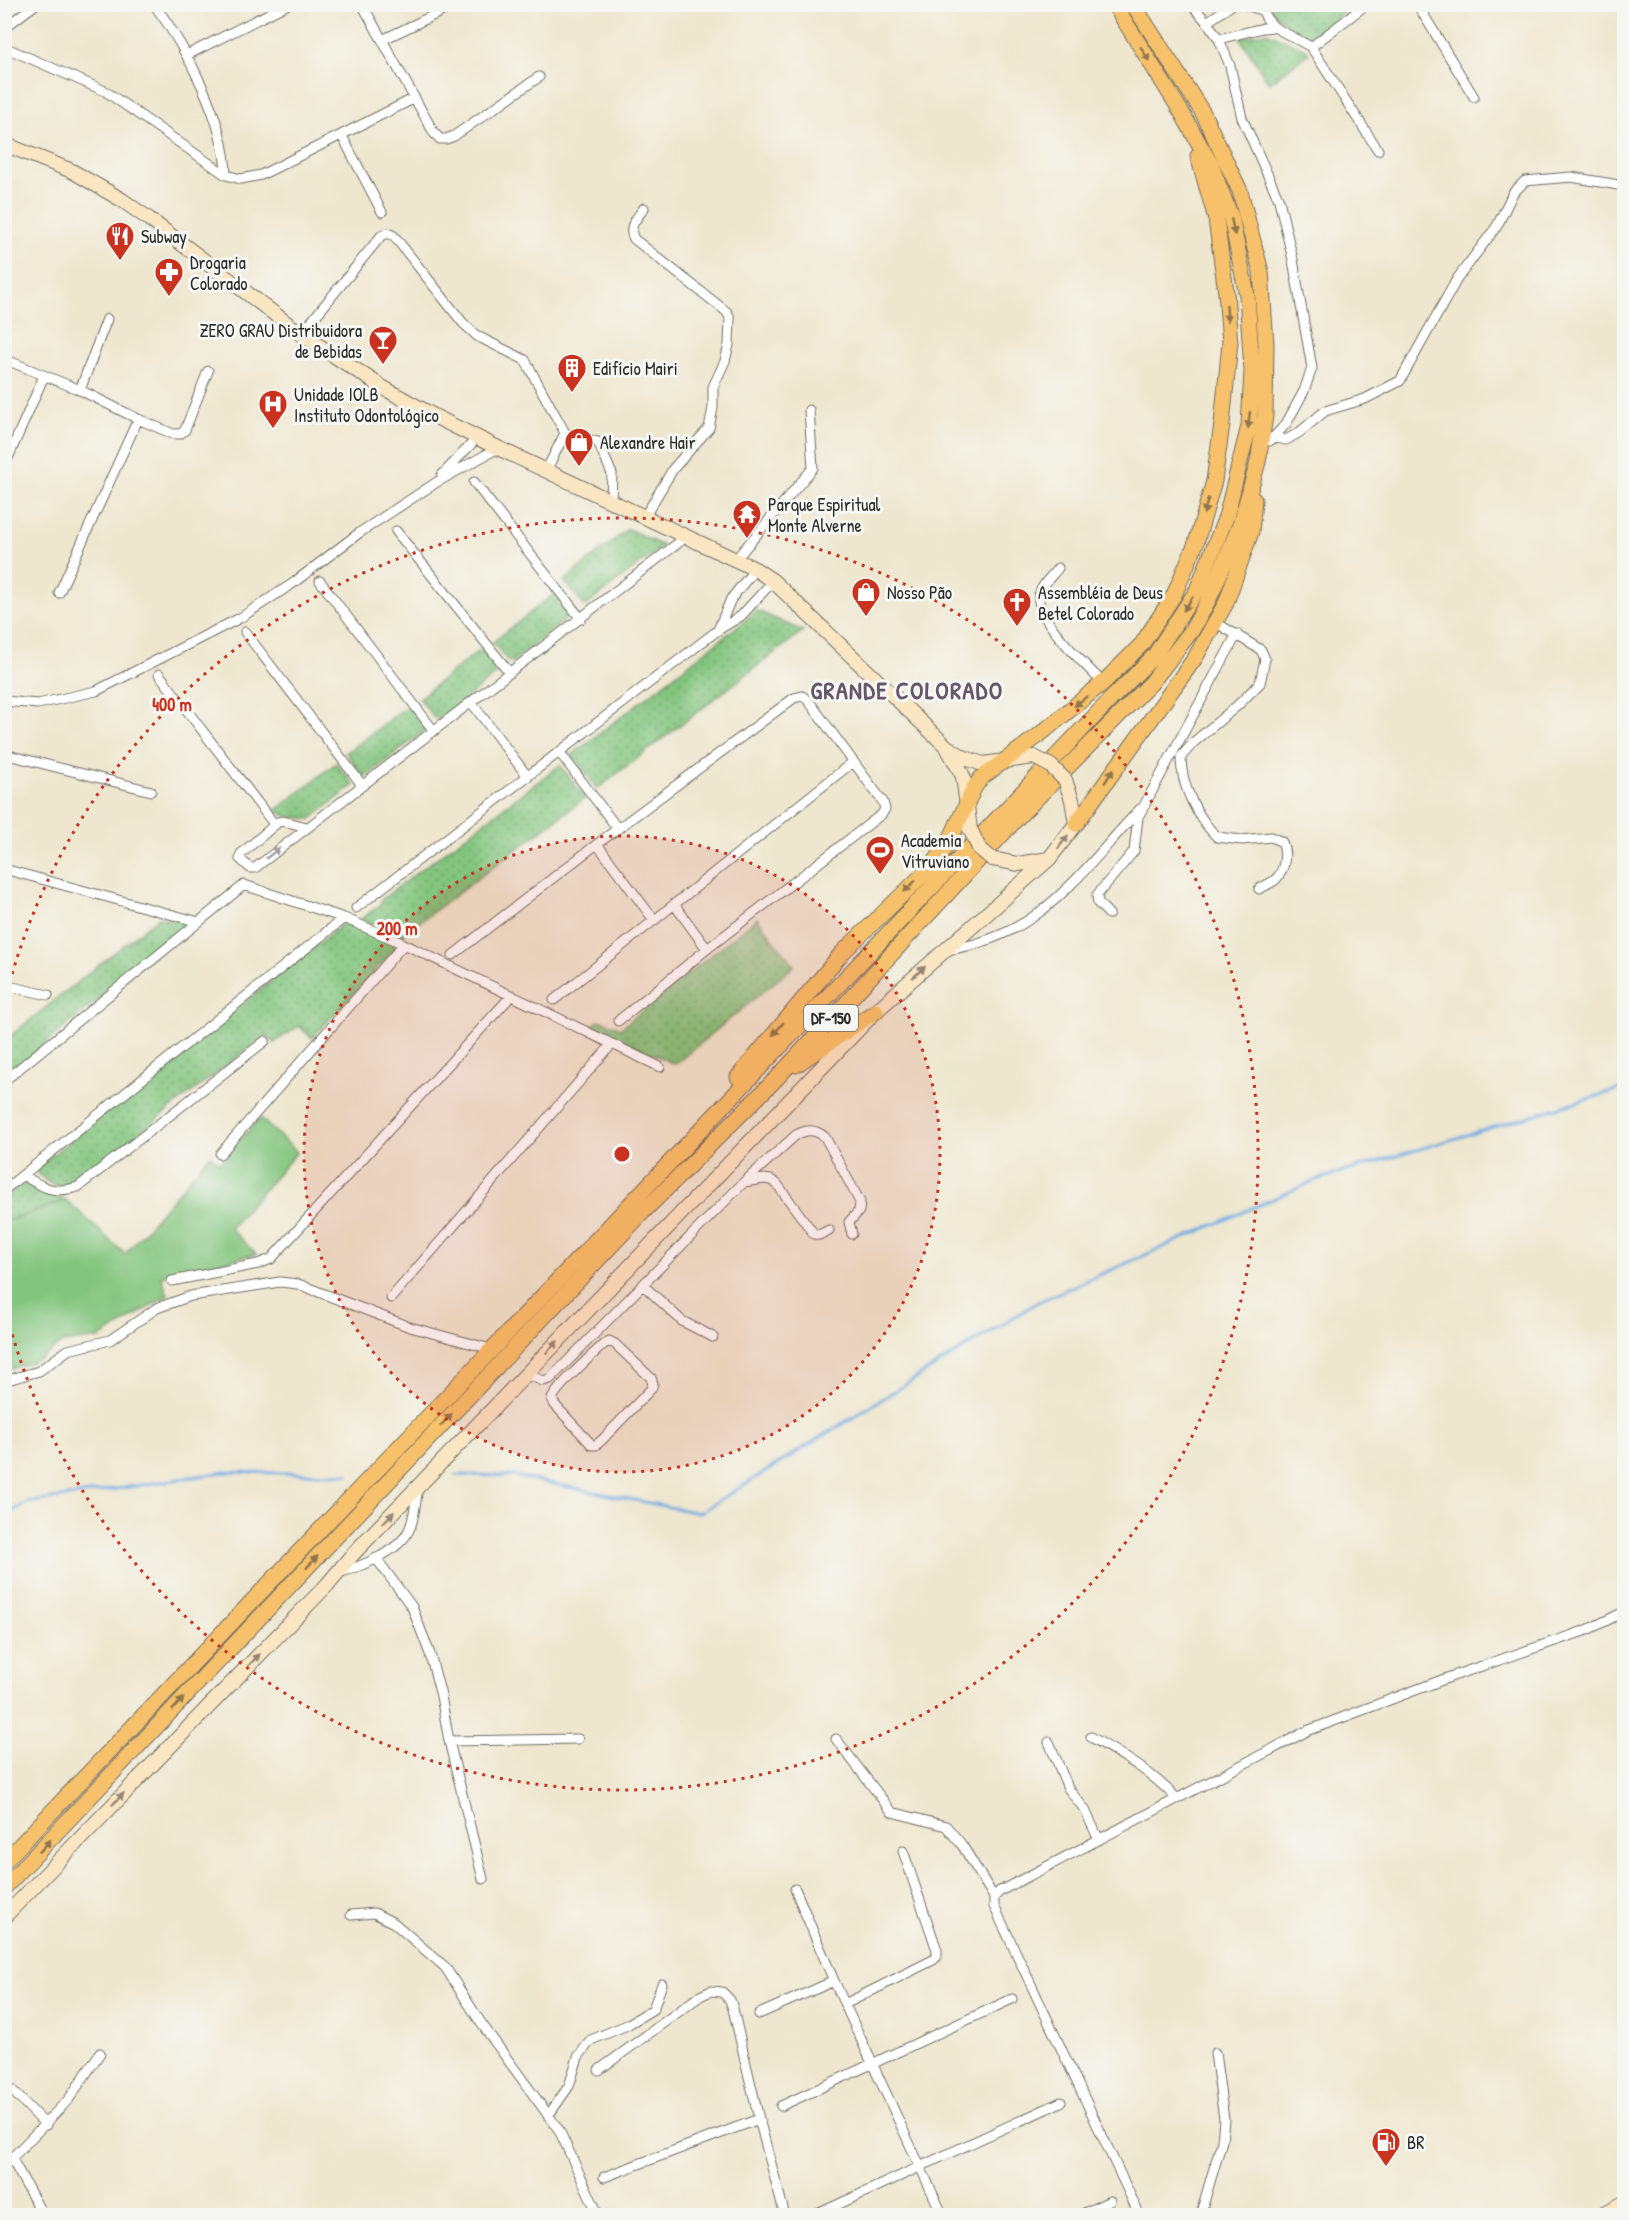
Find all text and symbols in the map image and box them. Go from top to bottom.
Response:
one-way arrow [1140,46,1151,62]
one-way arrow [1229,218,1238,237]
restaurant icon: Subway [104,220,136,262]
place label: Subway [141,224,187,249]
place label: Drogaria Colorado [190,250,247,296]
pharmacy icon: Drogaria Colorado [153,256,185,298]
one-way arrow [1223,303,1232,322]
place label: ZERO GRAU Distribuidora de Bebidas [199,318,362,364]
bar icon: ZERO GRAU Distribuidora de Bebidas [367,324,399,366]
building icon: Edifício Mairi [556,352,588,394]
place label: Edifício Mairi [593,356,678,381]
place label: Unidade IOLB Instituto Odontológico [294,382,439,428]
hospital icon: Unidade IOLB Instituto Odontológico [257,388,289,430]
one-way arrow [1244,411,1254,430]
shop icon: Alexandre Hair [563,426,595,468]
place label: Alexandre Hair [600,430,696,455]
place label: Parque Espiritual Monte Alverne [768,492,881,538]
one-way arrow [1201,497,1210,515]
temple icon: Parque Espiritual Monte Alverne [731,498,763,540]
shop icon: Nosso Pão [850,576,882,618]
place label: Nosso Pão [887,580,952,605]
place label: Assembléia de Deus Betel Colorado [1038,580,1163,626]
church icon: Assembléia de Deus Betel Colorado [1001,586,1033,628]
one-way arrow [1182,596,1193,613]
district label: GRANDE COLORADO [810,674,1004,706]
text: 400 m [152,692,192,717]
one-way arrow [1073,694,1089,707]
one-way arrow [1104,768,1115,784]
place label: Academia Vitruviano [901,828,969,874]
sports icon: Academia Vitruviano [864,834,896,876]
one-way arrow [1057,835,1069,850]
one-way arrow [266,848,281,860]
one-way arrow [904,879,918,893]
text: 200 m [377,916,417,941]
one-way arrow [912,965,927,979]
road number: DF-150 [804,1005,858,1031]
one-way arrow [771,1021,784,1037]
centre of rings [612,1144,632,1164]
one-way arrow [545,1339,559,1354]
one-way arrow [439,1413,453,1428]
one-way arrow [381,1510,395,1525]
one-way arrow [305,1555,318,1570]
one-way arrow [247,1652,261,1667]
one-way arrow [171,1697,185,1711]
one-way arrow [111,1793,125,1807]
one-way arrow [37,1839,51,1853]
fuel station icon: BR [1370,2126,1402,2168]
place label: BR [1407,2130,1424,2155]

